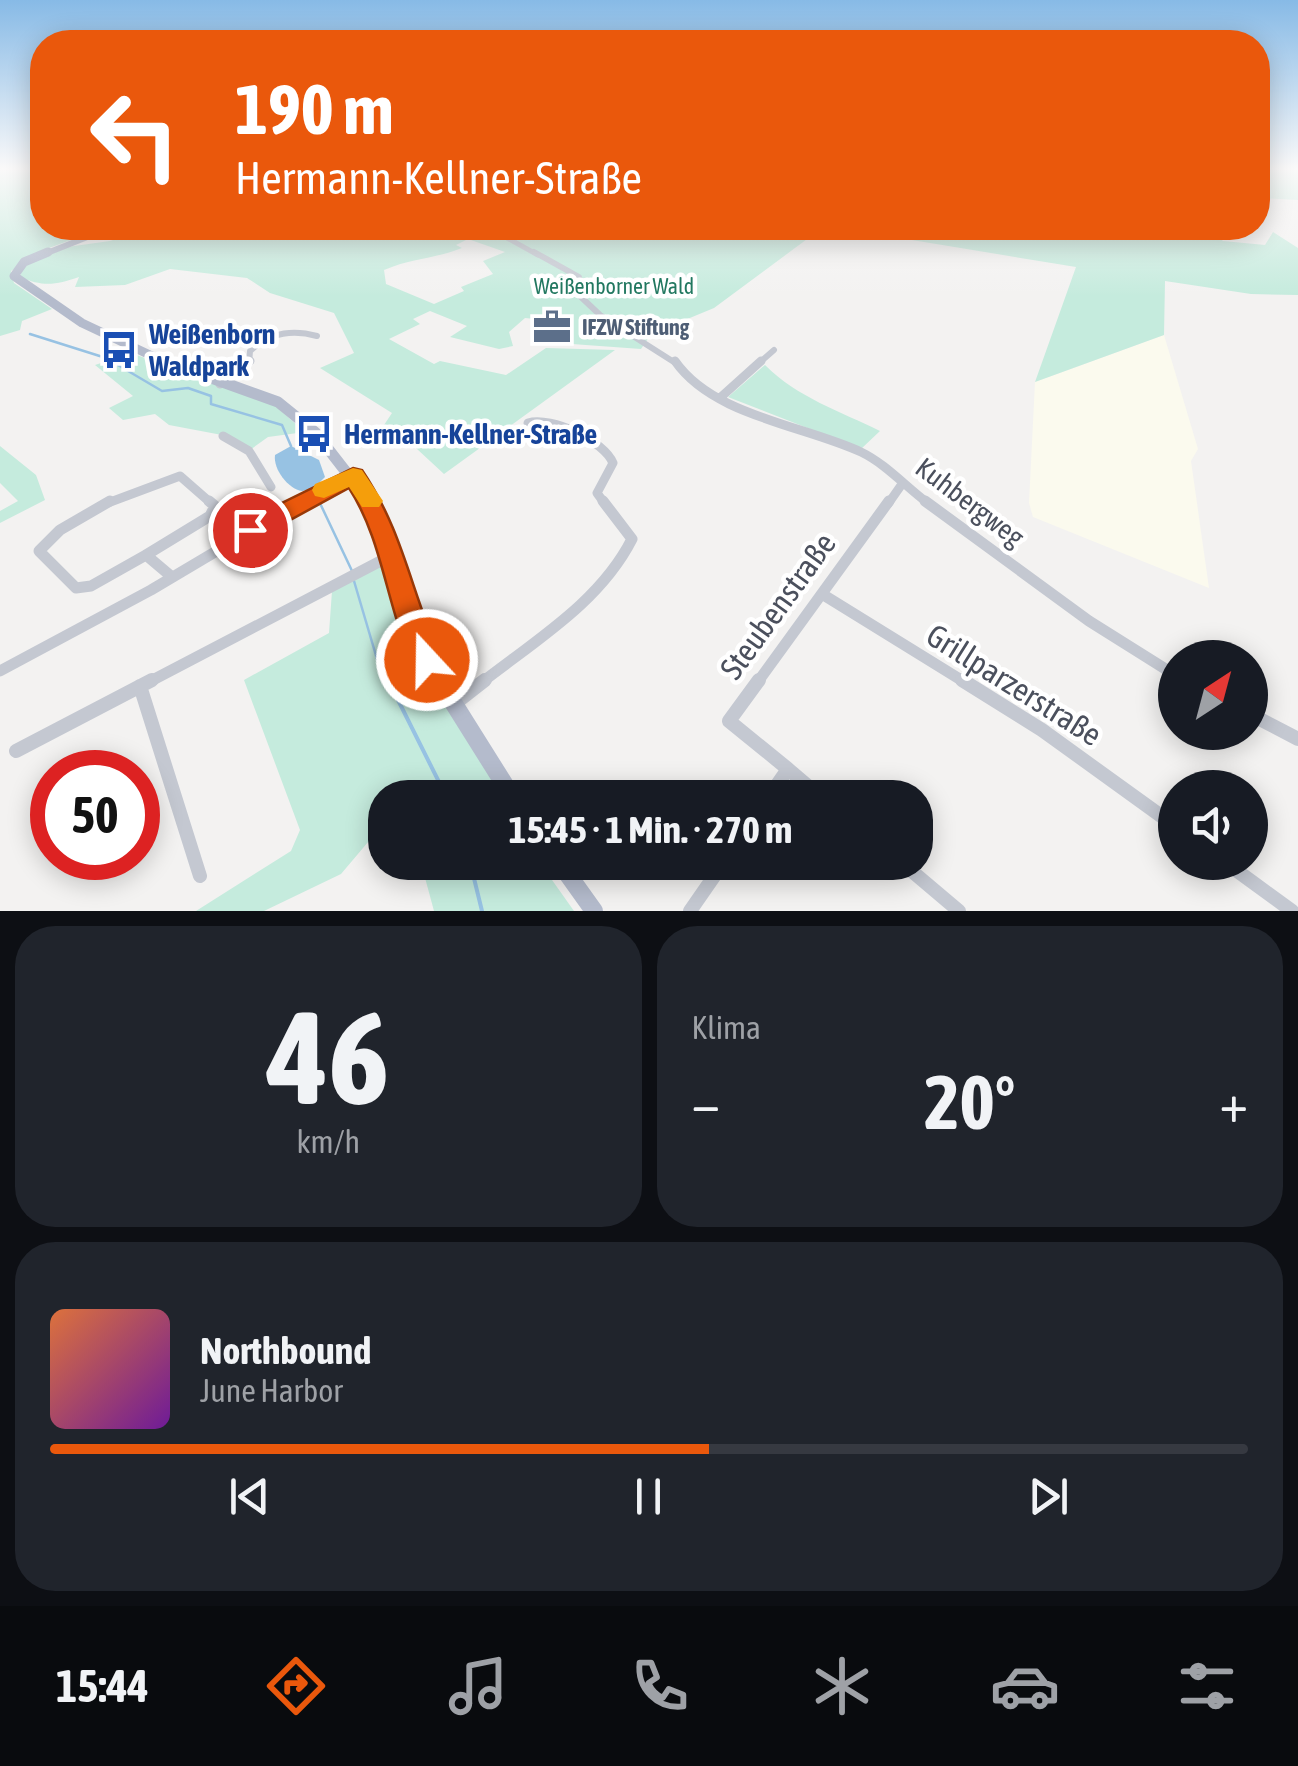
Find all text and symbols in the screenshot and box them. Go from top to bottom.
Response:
text: 190 m [235,69,394,149]
icon: left [70,70,200,200]
text: Hermann-Kellner-Straße [235,152,642,204]
park label: Weißenborner Wald [534,273,694,299]
office icon: IFZW Stiftung [531,306,573,348]
place label: IFZW Stiftung [582,314,690,340]
place label: Weißenborn Waldpark [148,318,275,382]
bus stop icon: Weißenborn Waldpark [98,329,140,371]
bus stop icon: Hermann-Kellner-Straße [293,413,335,455]
place label: Hermann-Kellner-Straße [344,418,597,450]
street label: Kuhbergweg [910,451,1030,553]
pin [208,488,293,573]
icon: arrive [223,503,278,558]
street label: Steubenstraße [712,526,843,686]
position arrow [375,608,479,712]
street label: Grillparzerstraße [920,616,1109,753]
north arrow [1158,640,1268,750]
map controls [1158,640,1268,880]
speed limit sign: 50 [30,750,160,880]
button: sound [1158,770,1268,880]
text: 15:45 · 1 Min. · 270 m [509,808,792,851]
text: 46 [267,983,389,1132]
text: Klima [692,1009,761,1046]
text: 20° [924,1059,1015,1145]
text: − [692,1071,720,1134]
text: + [1219,1071,1248,1134]
text: km/h [297,1123,360,1160]
text: Northbound [200,1329,371,1372]
text: June Harbor [200,1372,343,1409]
icon: previous [222,1469,277,1524]
icon: pause [621,1469,676,1524]
icon: next [1021,1469,1076,1524]
icon: directions [261,1651,331,1721]
icon: music [443,1651,513,1721]
icon: phone [625,1651,695,1721]
icon: climate [807,1651,877,1721]
icon: car [990,1651,1060,1721]
icon: filters [1172,1651,1242,1721]
text: 15:44 [56,1660,149,1712]

